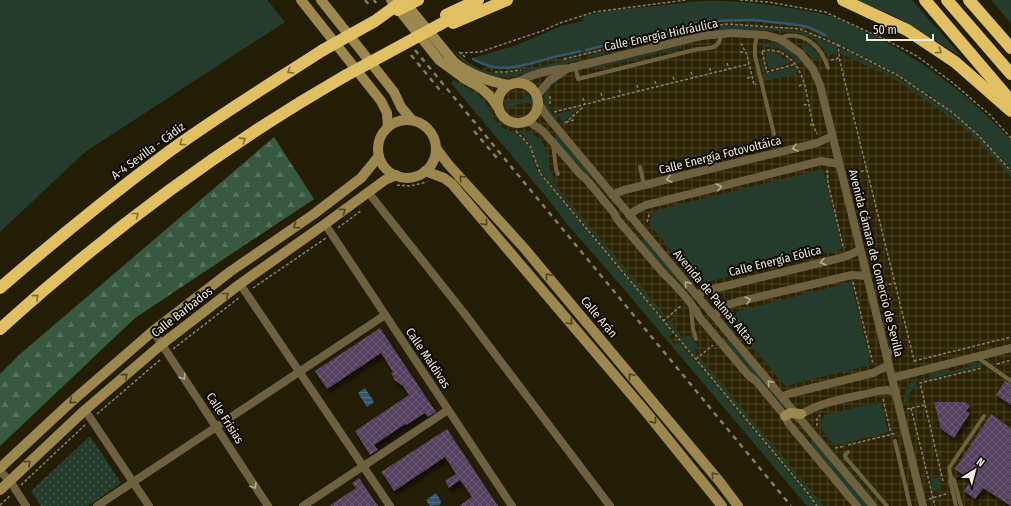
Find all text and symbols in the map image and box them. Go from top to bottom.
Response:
street label: Calle Energía Hidráulica [603,16,719,54]
scale bar [867,16,933,42]
text: 50 m [873,23,897,37]
one-way arrow [935,46,942,54]
one-way arrow [287,67,294,74]
street label: A-4 Sevilla - Cádiz [108,119,188,182]
street label: Calle Energía Fotovoltáica [657,133,783,177]
one-way arrow [179,138,186,146]
one-way arrow [238,138,245,145]
one-way arrow [792,144,799,152]
street label: Avenida Cámara de Comercio de Sevilla [846,168,906,358]
one-way arrow [459,175,467,183]
one-way arrow [666,175,672,183]
one-way arrow [716,183,722,191]
one-way arrow [338,208,345,215]
one-way arrow [132,213,139,220]
one-way arrow [481,219,488,226]
one-way arrow [293,221,300,229]
street label: Calle Energía Eólica [727,243,823,279]
street label: Avenida de Palmas Altas [670,247,758,347]
one-way arrow [820,257,827,265]
one-way arrow [545,273,552,281]
one-way arrow [684,281,691,288]
street label: Calle Barbados [149,284,215,340]
one-way arrow [222,292,229,299]
street label: Calle Arán [578,294,620,340]
one-way arrow [31,295,39,302]
one-way arrow [745,296,751,304]
one-way arrow [565,318,572,325]
street label: Calle Maldivas [403,325,453,391]
one-way arrow [178,373,186,380]
one-way arrow [628,373,635,380]
one-way arrow [120,374,127,381]
one-way arrow [768,381,775,388]
street label: Calle Frisias [203,390,247,446]
one-way arrow [70,396,77,403]
one-way arrow [649,417,656,424]
north arrow [955,450,995,490]
text: N [974,455,987,470]
one-way arrow [23,460,31,468]
one-way arrow [712,473,719,480]
one-way arrow [249,481,256,488]

